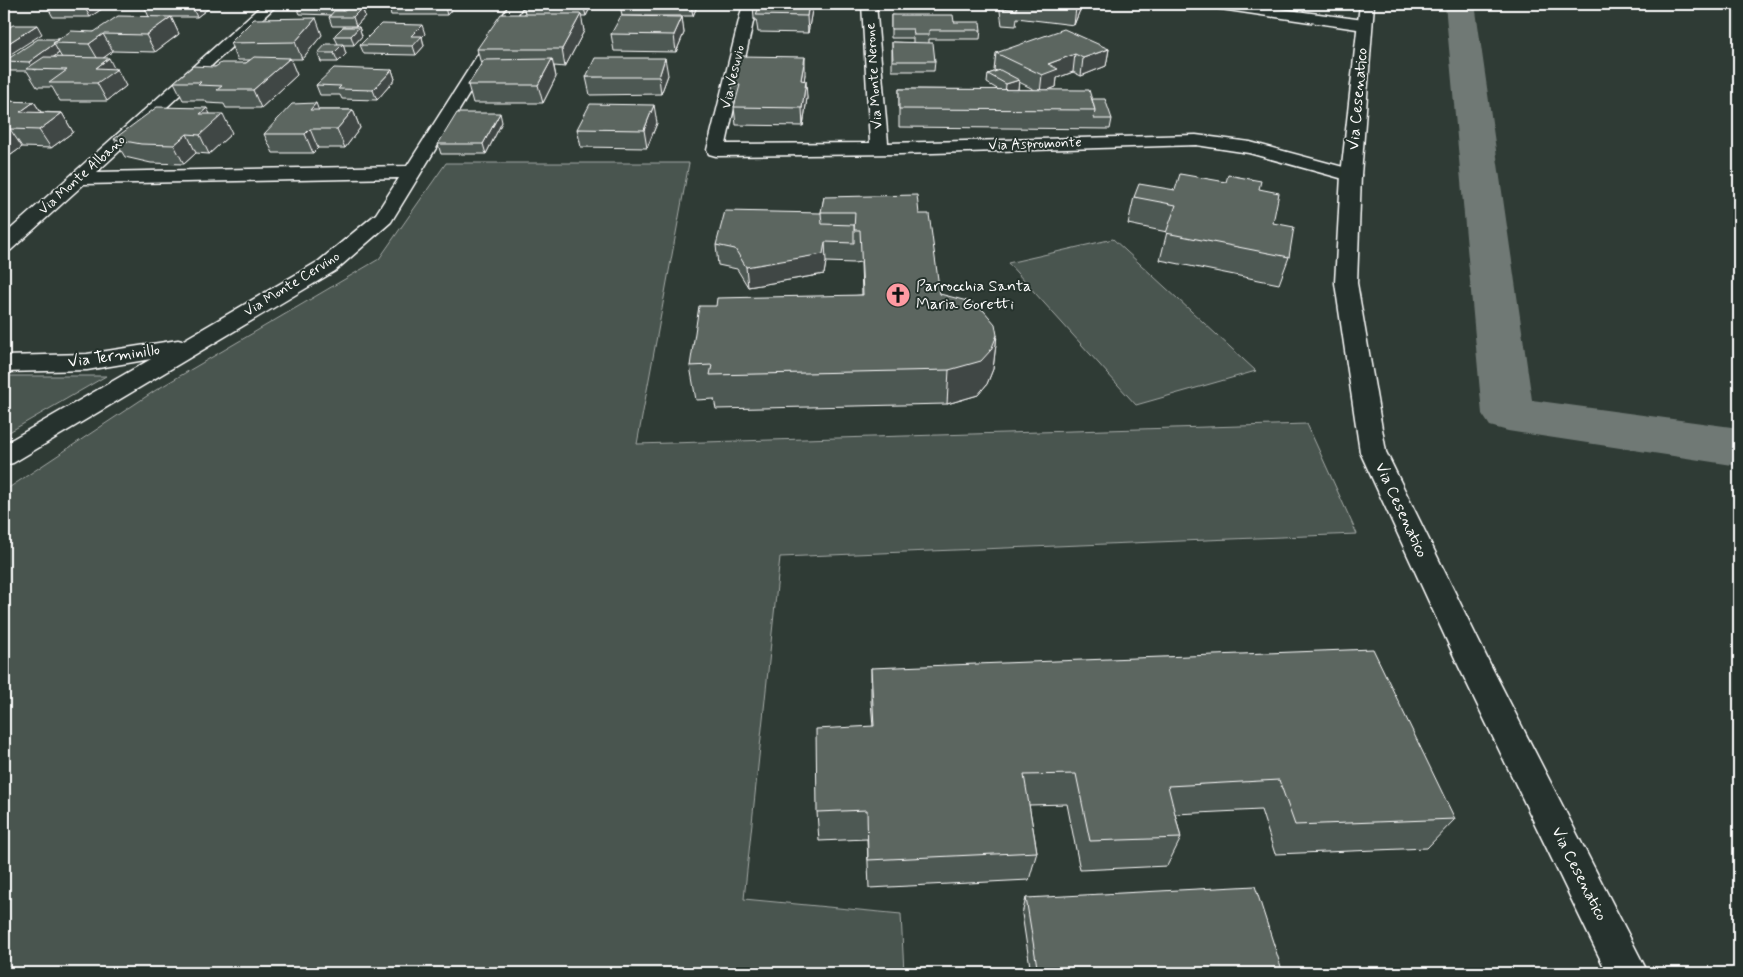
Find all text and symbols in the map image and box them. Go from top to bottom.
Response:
street label: Via Monte Nerone [861,22,887,130]
street label: Via Vesuvio [717,43,749,111]
street label: Via Cesenatico [1343,47,1373,151]
street label: Via Monte Albano [35,131,129,219]
street label: Via Aspromonte [988,133,1082,155]
street label: Via Monte Cervino [241,247,343,321]
place label: Parrocchia Santa Maria Goretti [916,276,1031,315]
church icon: Parrocchia Santa Maria Goretti [885,282,911,308]
street label: Via Terminillo [67,339,161,373]
street label: Via Cesenatico [1370,459,1432,561]
street label: Via Cesenatico [1546,824,1612,925]

